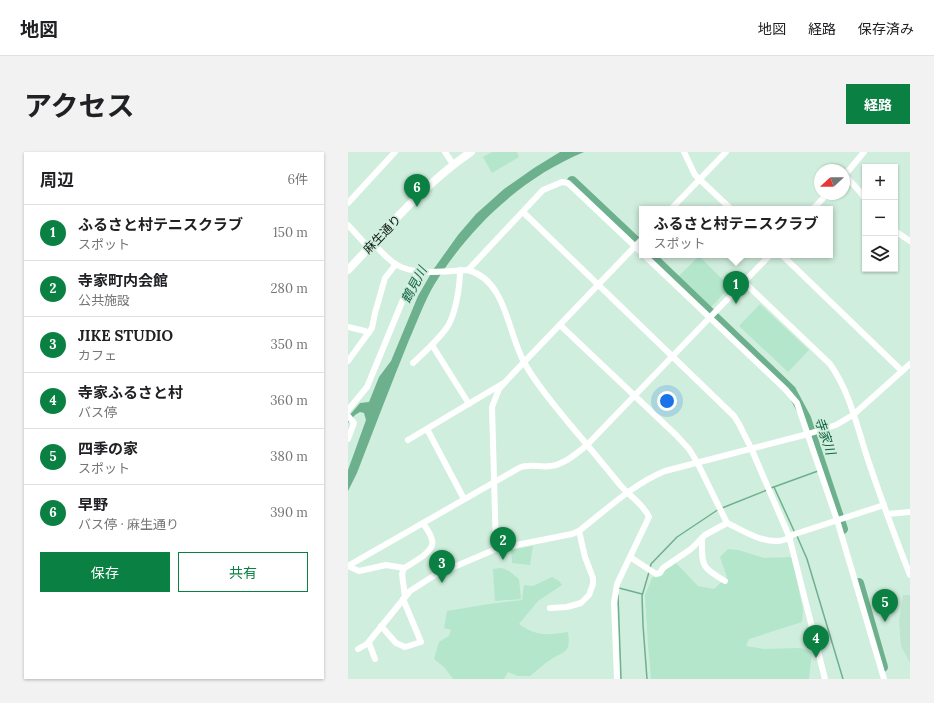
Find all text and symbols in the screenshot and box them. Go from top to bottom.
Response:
text: 地図 [20,17,58,41]
text: 地図 [758,20,786,38]
text: 経路 [808,20,836,38]
text: 保存済み [858,20,914,38]
button: 経路 [846,84,910,124]
text: アクセス [24,88,135,124]
north arrow [814,164,850,200]
map controls [862,164,898,272]
button: + [862,164,898,200]
text: 周辺 [40,169,74,191]
text: 6件 [287,171,308,188]
pin: 6 [404,174,430,207]
button: − [862,200,898,236]
popup [639,206,833,258]
street label: 麻生通り [360,212,404,256]
text: ふるさと村テニスクラブ [653,214,819,233]
text: ふるさと村テニスクラブ [78,215,243,234]
text: 1 [50,224,56,241]
text: 150 m [273,224,308,241]
text: スポット [653,235,706,252]
text: スポット [78,236,130,253]
button: layers [862,236,898,272]
water label: 鶴見川 [397,262,432,306]
text: 寺家町内会館 [78,271,168,290]
pin: 1 [723,271,749,304]
text: 2 [50,280,56,297]
text: 280 m [271,280,308,297]
text: 公共施設 [78,292,130,309]
text: JIKE STUDIO [78,326,173,345]
text: 3 [49,336,57,353]
text: 350 m [271,336,308,353]
text: カフェ [78,347,117,364]
text: 寺家ふるさと村 [78,383,183,402]
your location [657,391,677,411]
text: 4 [49,392,57,409]
text: 360 m [270,392,308,409]
text: バス停 [78,404,117,421]
water label: 寺家川 [811,415,840,459]
text: 四季の家 [78,439,138,458]
text: 5 [49,448,57,465]
text: 380 m [270,448,308,465]
text: スポット [78,460,130,477]
text: 早野 [78,495,108,514]
text: 6 [49,504,57,521]
text: 390 m [270,504,308,521]
text: バス停 · 麻生通り [78,516,179,533]
pin: 2 [490,527,516,560]
pin: 3 [429,550,455,583]
button: 保存 [40,552,170,592]
button: 共有 [178,552,308,592]
pin: 5 [872,589,898,622]
pin: 4 [803,625,829,658]

